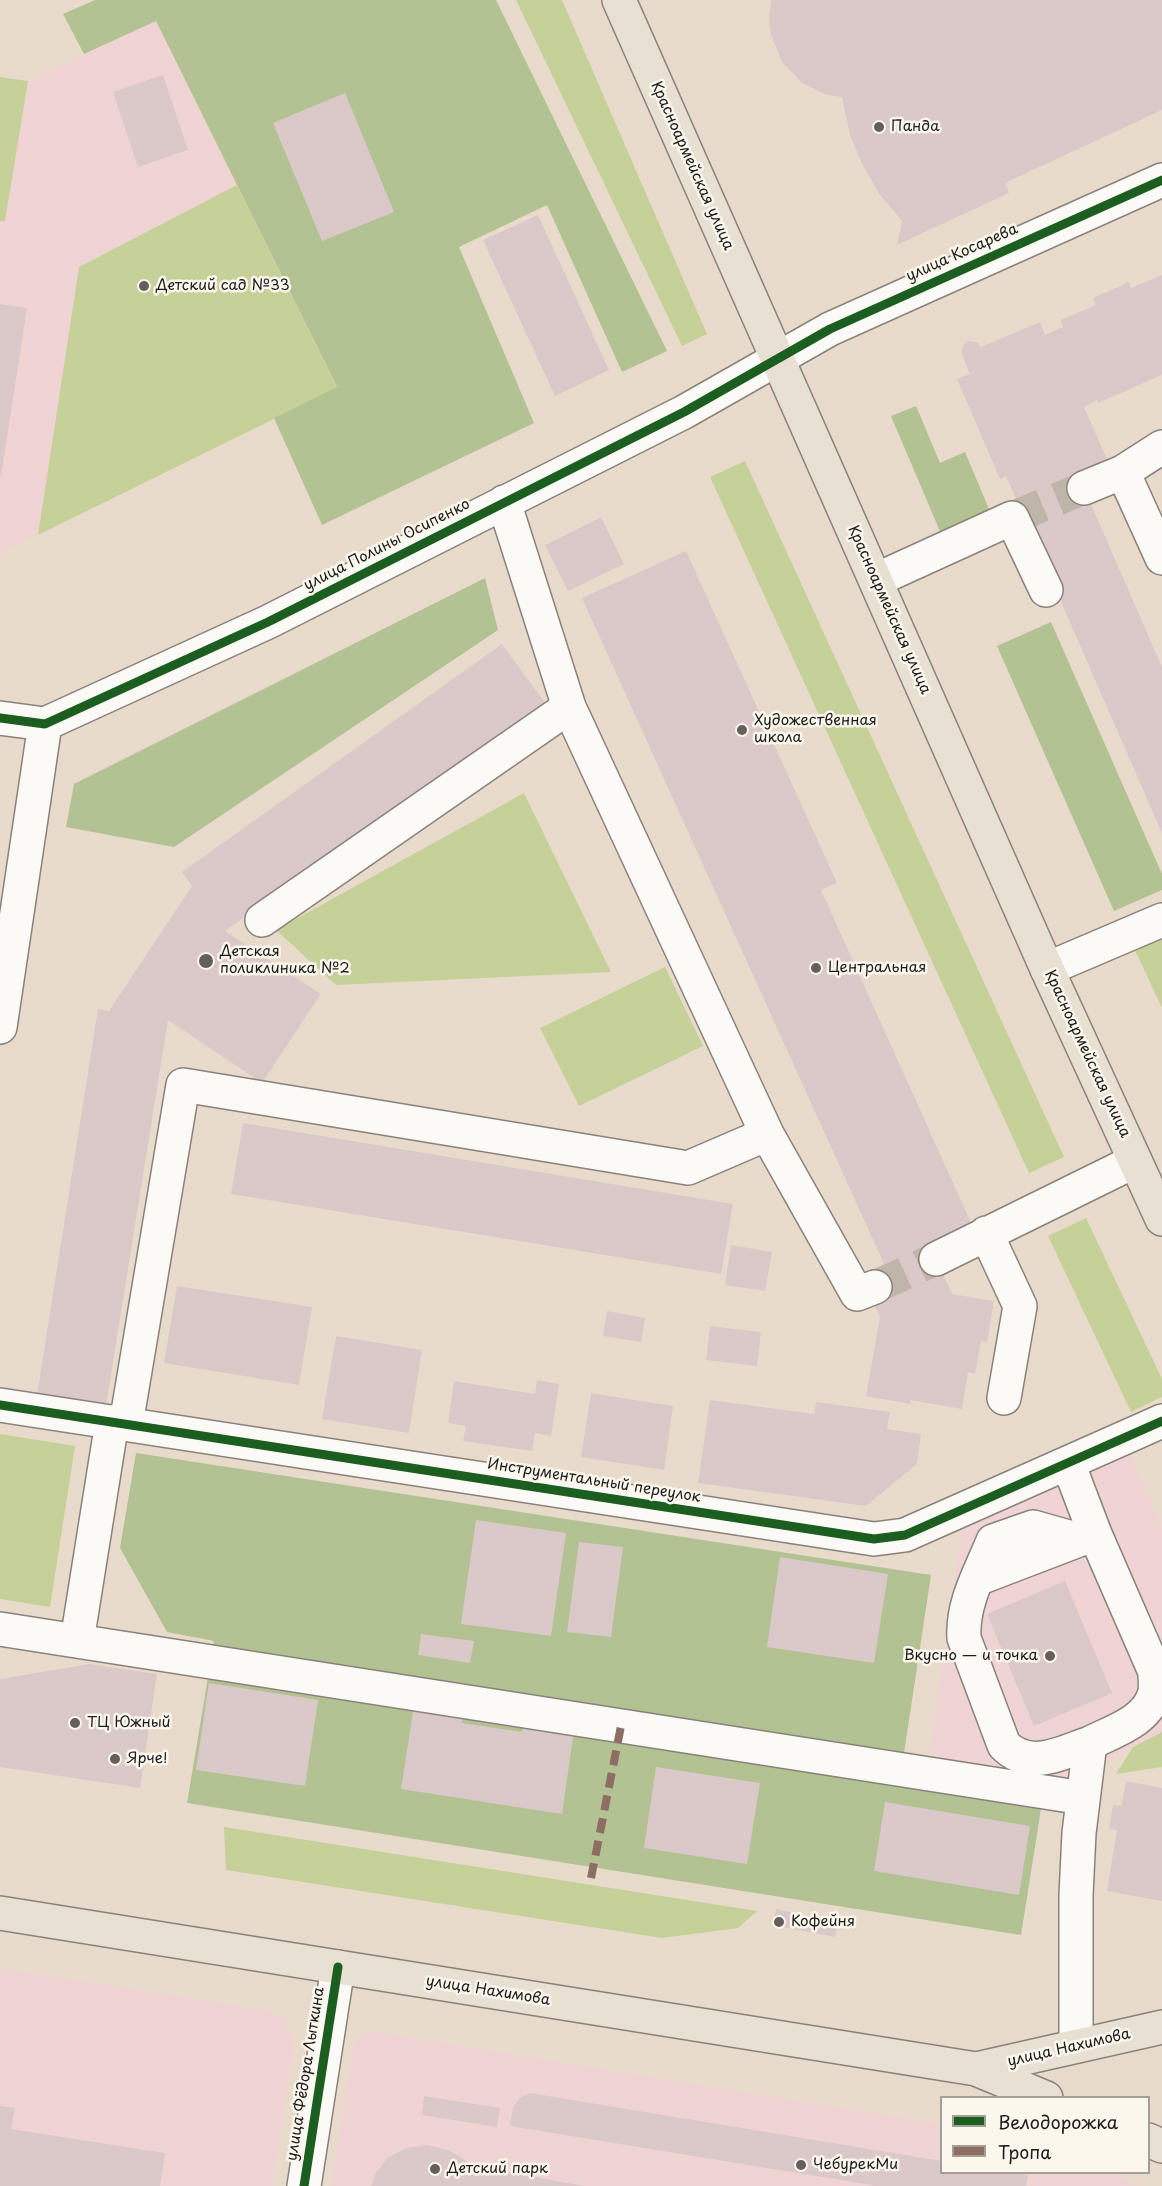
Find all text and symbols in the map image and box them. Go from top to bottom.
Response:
street label: Красноармейская улица [647,79,737,253]
place label: Панда [891,118,940,136]
marker: Панда [872,120,886,134]
street label: улица Косарева [903,220,1021,286]
place label: Детский сад №33 [156,277,290,295]
marker: Детский сад №33 [137,279,151,293]
street label: улица Полины Осипенко [301,495,473,595]
street label: Красноармейская улица [844,523,934,697]
place label: Художественная школа [754,712,877,747]
marker: Художественная школа [735,723,749,737]
place label: Детская поликлиника №2 [220,943,350,978]
marker: Детская поликлиника №2 [197,952,215,970]
place label: Центральная [828,959,926,977]
marker: Центральная [809,961,823,975]
street label: Красноармейская улица [1040,967,1134,1141]
street label: Инструментальный переулок [486,1455,702,1507]
place label: Вкусно — и точка [904,1647,1038,1665]
marker: Вкусно — и точка [1043,1649,1057,1663]
place label: ТЦ Южный [87,1714,170,1732]
marker: ТЦ Южный [68,1716,82,1730]
place label: Ярче! [127,1750,168,1768]
marker: Ярче! [108,1752,122,1766]
place label: Кофейня [791,1913,855,1931]
marker: Кофейня [772,1915,786,1929]
street label: улица Нахимова [425,1972,551,2010]
street label: улица Фёдора Лыткина [283,1986,329,2162]
street label: улица Нахимова [1006,2025,1132,2071]
legend [940,2096,1150,2174]
text: Велодорожка [998,2108,1118,2135]
text: Тропа [998,2138,1051,2165]
place label: ЧебурекМи [813,2156,898,2174]
marker: ЧебурекМи [794,2158,808,2172]
place label: Детский парк [447,2160,548,2178]
marker: Детский парк [428,2162,442,2176]

